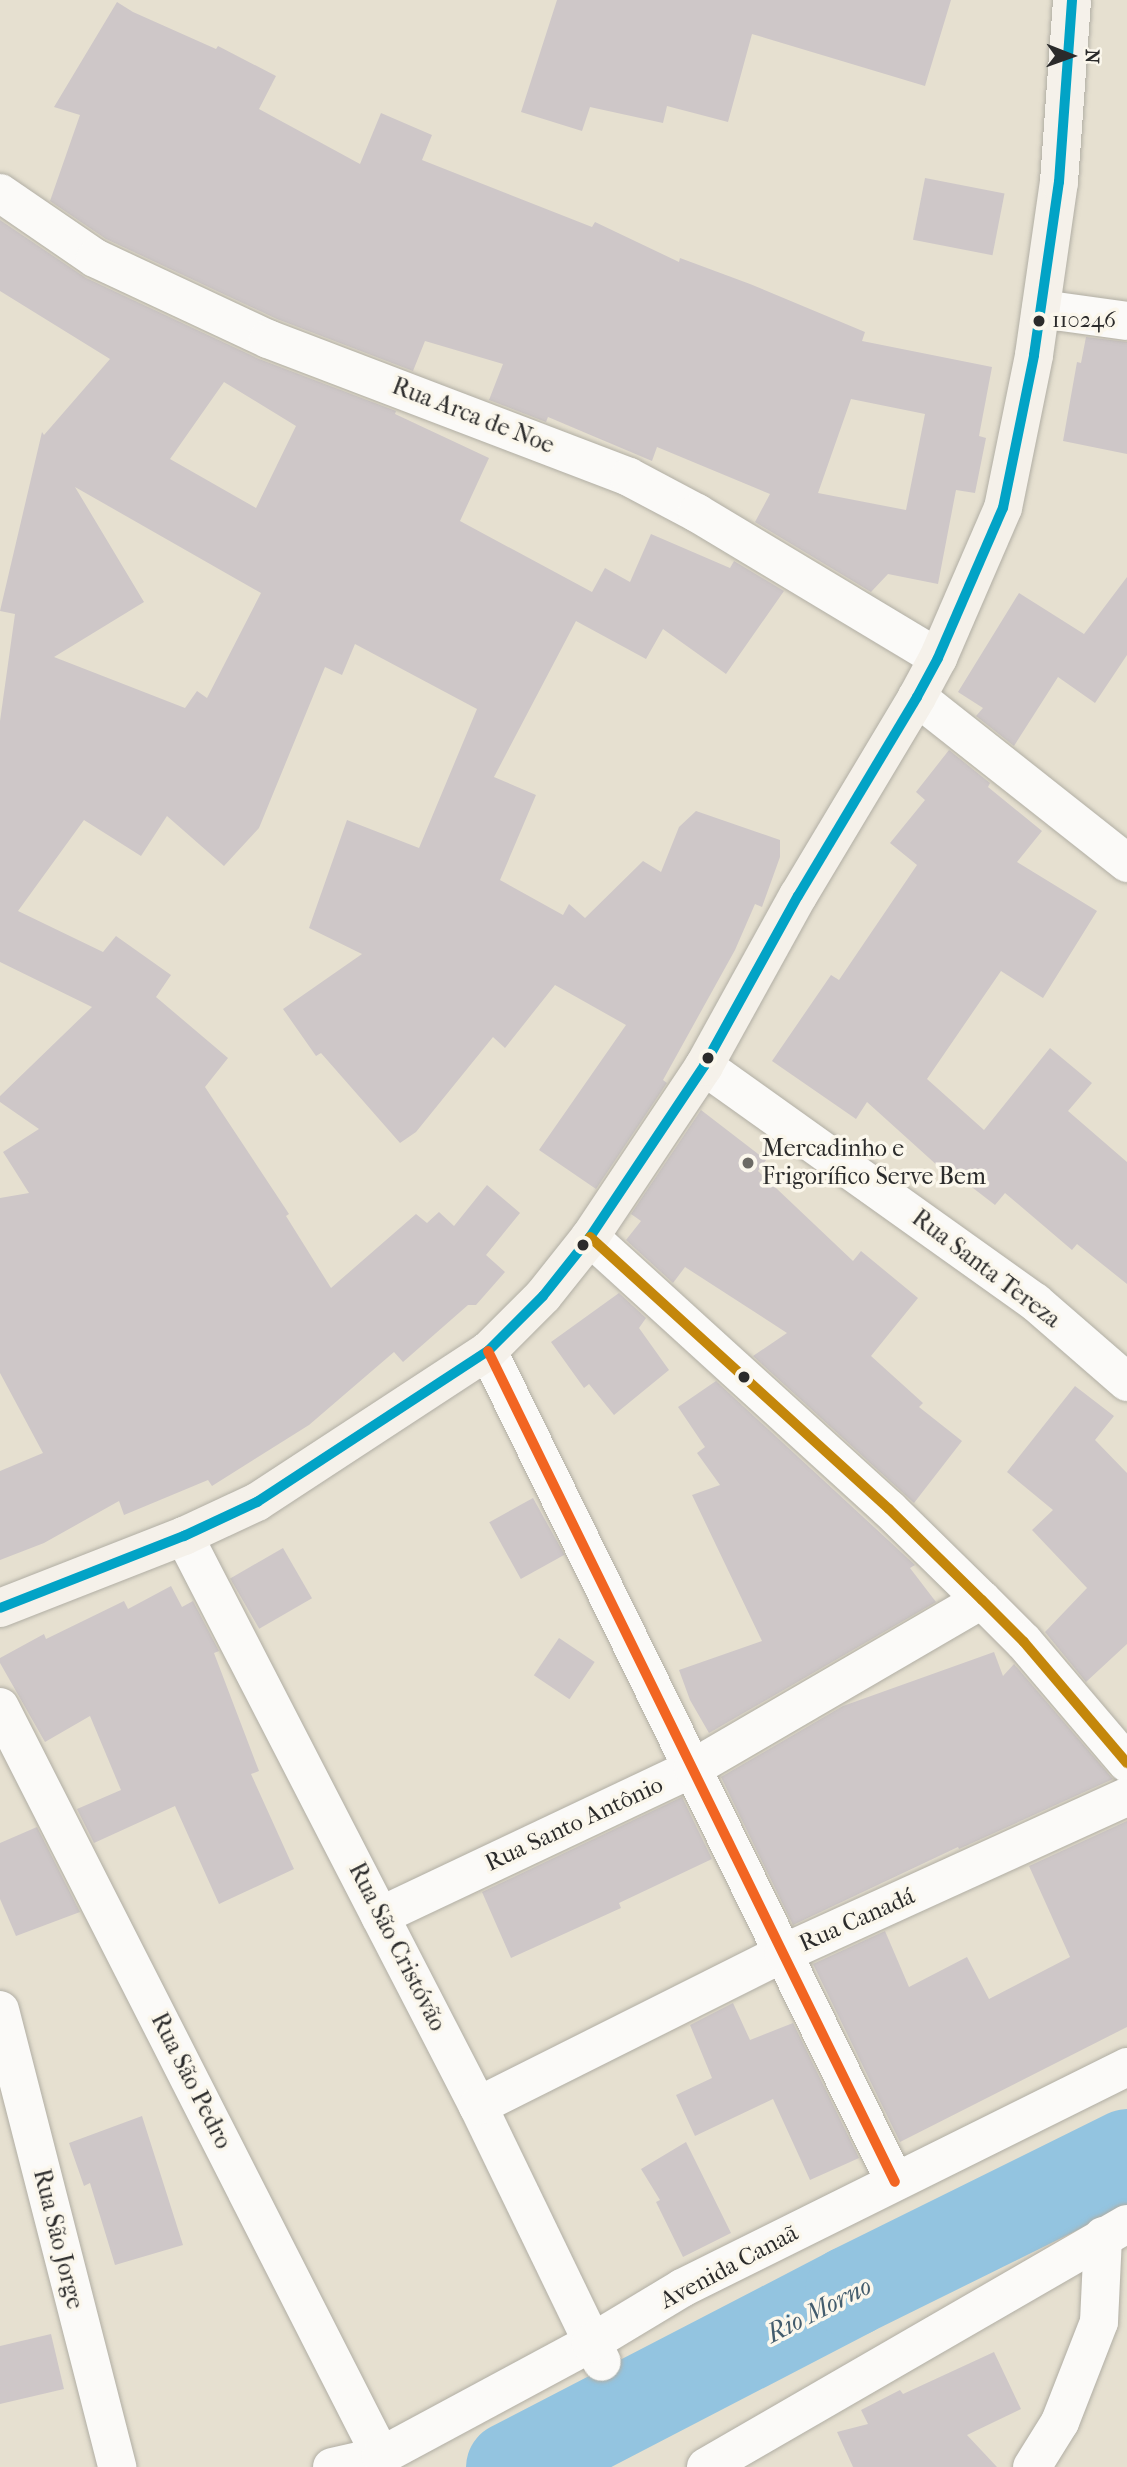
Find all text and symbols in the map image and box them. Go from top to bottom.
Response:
north arrow [1036,21,1106,91]
text: N [1081,49,1103,64]
place label: 110246 [1052,308,1116,334]
marker: 110246 [1032,314,1046,328]
street label: Rua Arca de Noe [388,372,558,460]
unlabelled marker [701,1051,715,1065]
place label: Mercadinho e Frigorífico Serve Bem [762,1135,986,1191]
marker: Mercadinho e Frigorífico Serve Bem [740,1155,756,1171]
street label: Rua Santa Tereza [906,1204,1066,1334]
unlabelled marker [576,1238,590,1252]
unlabelled marker [737,1370,751,1384]
street label: Rua Santo Antônio [480,1770,668,1878]
street label: Rua São Cristóvão [342,1858,452,2036]
street label: Rua Canadá [795,1882,919,1958]
street label: Rua São Pedro [144,2008,238,2154]
street label: Rua São Jorge [27,2166,89,2312]
street label: Avenida Canaã [655,2219,803,2315]
water label: Rio Morno [761,2270,877,2350]

